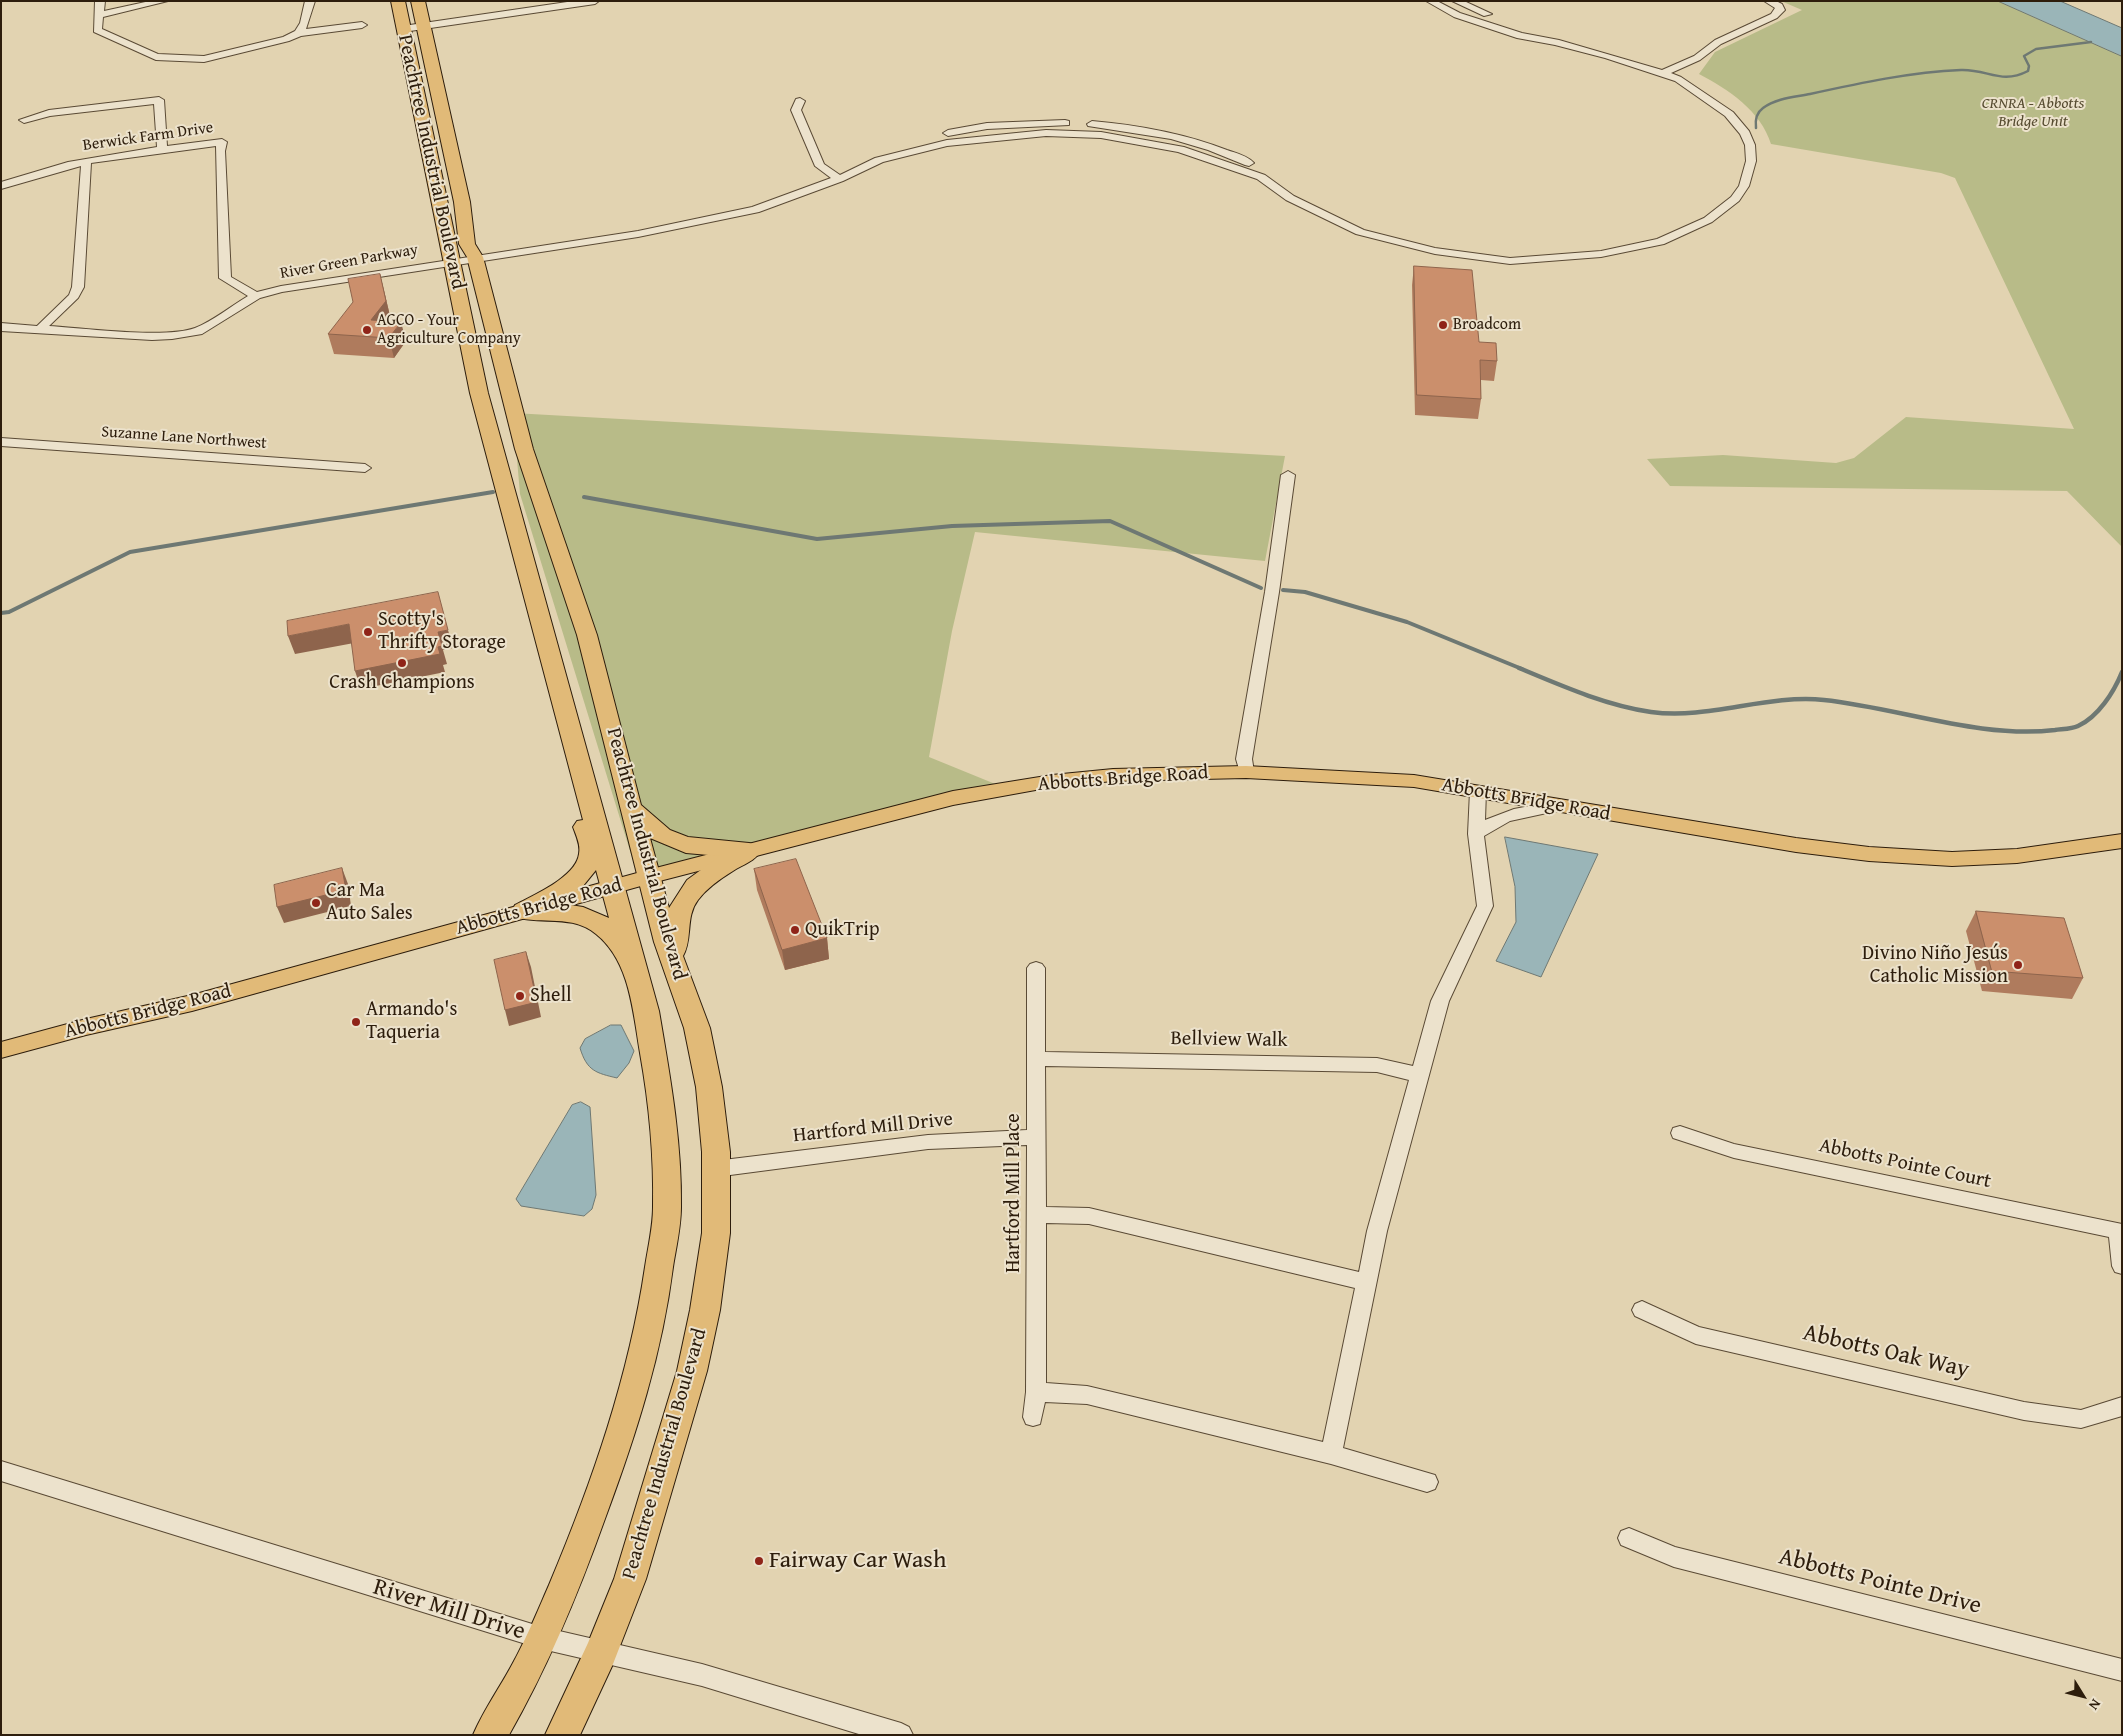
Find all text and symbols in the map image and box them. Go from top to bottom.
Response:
street label: Peachtree Industrial Boulevard [392,32,470,292]
park label: CRNRA - Abbotts Bridge Unit [1982,94,2084,132]
street label: Berwick Farm Drive [82,118,214,156]
street label: River Green Parkway [279,240,419,284]
place label: AGCO - Your Agriculture Company [377,311,521,349]
place label: Broadcom [1453,315,1521,335]
marker: Broadcom [1437,319,1449,331]
marker: AGCO - Your Agriculture Company [361,324,373,336]
street label: Suzanne Lane Northwest [101,423,267,453]
place label: Scotty's Thrifty Storage [378,608,506,655]
marker: Scotty's Thrifty Storage [362,626,374,638]
marker: Crash Champions [396,657,408,669]
place label: Crash Champions [329,671,475,695]
street label: Peachtree Industrial Boulevard [601,725,691,983]
street label: Abbotts Bridge Road [1037,761,1209,797]
street label: Abbotts Bridge Road [1440,773,1612,827]
street label: Abbotts Bridge Road [453,873,625,941]
place label: Car Ma Auto Sales [326,879,413,926]
marker: Car Ma Auto Sales [310,897,322,909]
place label: QuikTrip [805,918,880,942]
marker: QuikTrip [789,924,801,936]
place label: Divino Niño Jesús Catholic Mission [1862,942,2008,989]
marker: Divino Niño Jesús Catholic Mission [2012,959,2024,971]
street label: Abbotts Bridge Road [62,980,234,1044]
place label: Shell [530,984,572,1008]
marker: Shell [514,990,526,1002]
place label: Armando's Taqueria [366,998,457,1045]
marker: Armando's Taqueria [350,1016,362,1028]
street label: Bellview Walk [1170,1027,1288,1053]
street label: Hartford Mill Drive [792,1108,954,1148]
street label: Hartford Mill Place [1002,1113,1026,1273]
street label: Abbotts Pointe Court [1817,1134,1993,1194]
street label: Abbotts Oak Way [1800,1319,1972,1385]
street label: Peachtree Industrial Boulevard [618,1326,712,1582]
street label: Abbotts Pointe Drive [1776,1543,1984,1621]
place label: Fairway Car Wash [769,1547,946,1575]
marker: Fairway Car Wash [753,1555,765,1567]
street label: River Mill Drive [370,1573,528,1647]
north arrow [2058,1671,2108,1721]
text: N [2084,1695,2106,1714]

